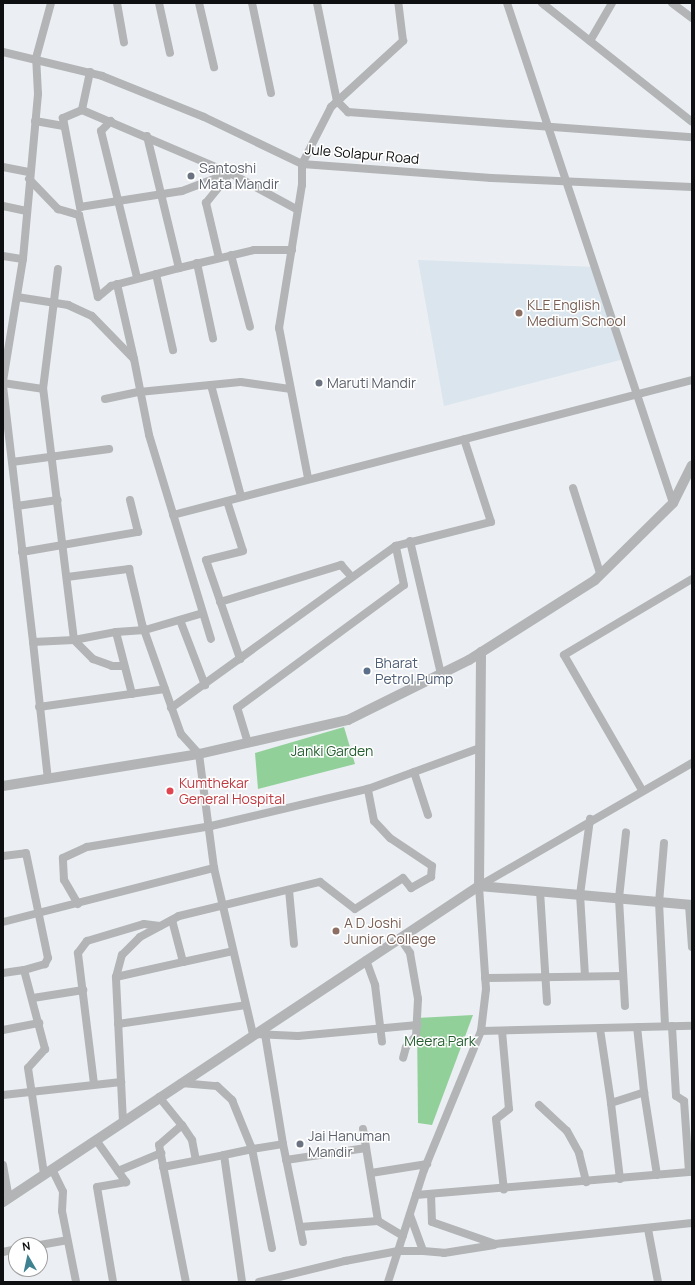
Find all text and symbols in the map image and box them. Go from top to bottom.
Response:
street label: Jule Solapur Road [304,141,420,167]
place label: Santoshi Mata Mandir [199,160,279,192]
marker: Santoshi Mata Mandir [186,171,196,181]
place label: KLE English Medium School [527,297,626,330]
marker: KLE English Medium School [514,308,524,318]
place label: Maruti Mandir [327,375,416,391]
marker: Maruti Mandir [314,378,324,388]
place label: Bharat Petrol Pump [375,655,453,688]
marker: Bharat Petrol Pump [362,666,372,676]
park label: Janki Garden [291,743,373,759]
place label: Kumthekar General Hospital [179,775,285,808]
marker: Kumthekar General Hospital [164,785,176,797]
place label: A D Joshi Junior College [344,915,436,948]
marker: A D Joshi Junior College [331,926,341,936]
park label: Meera Park [404,1033,476,1049]
place label: Jai Hanuman Mandir [308,1128,390,1160]
marker: Jai Hanuman Mandir [295,1139,305,1149]
north arrow [8,1237,48,1277]
text: N [21,1238,31,1254]

